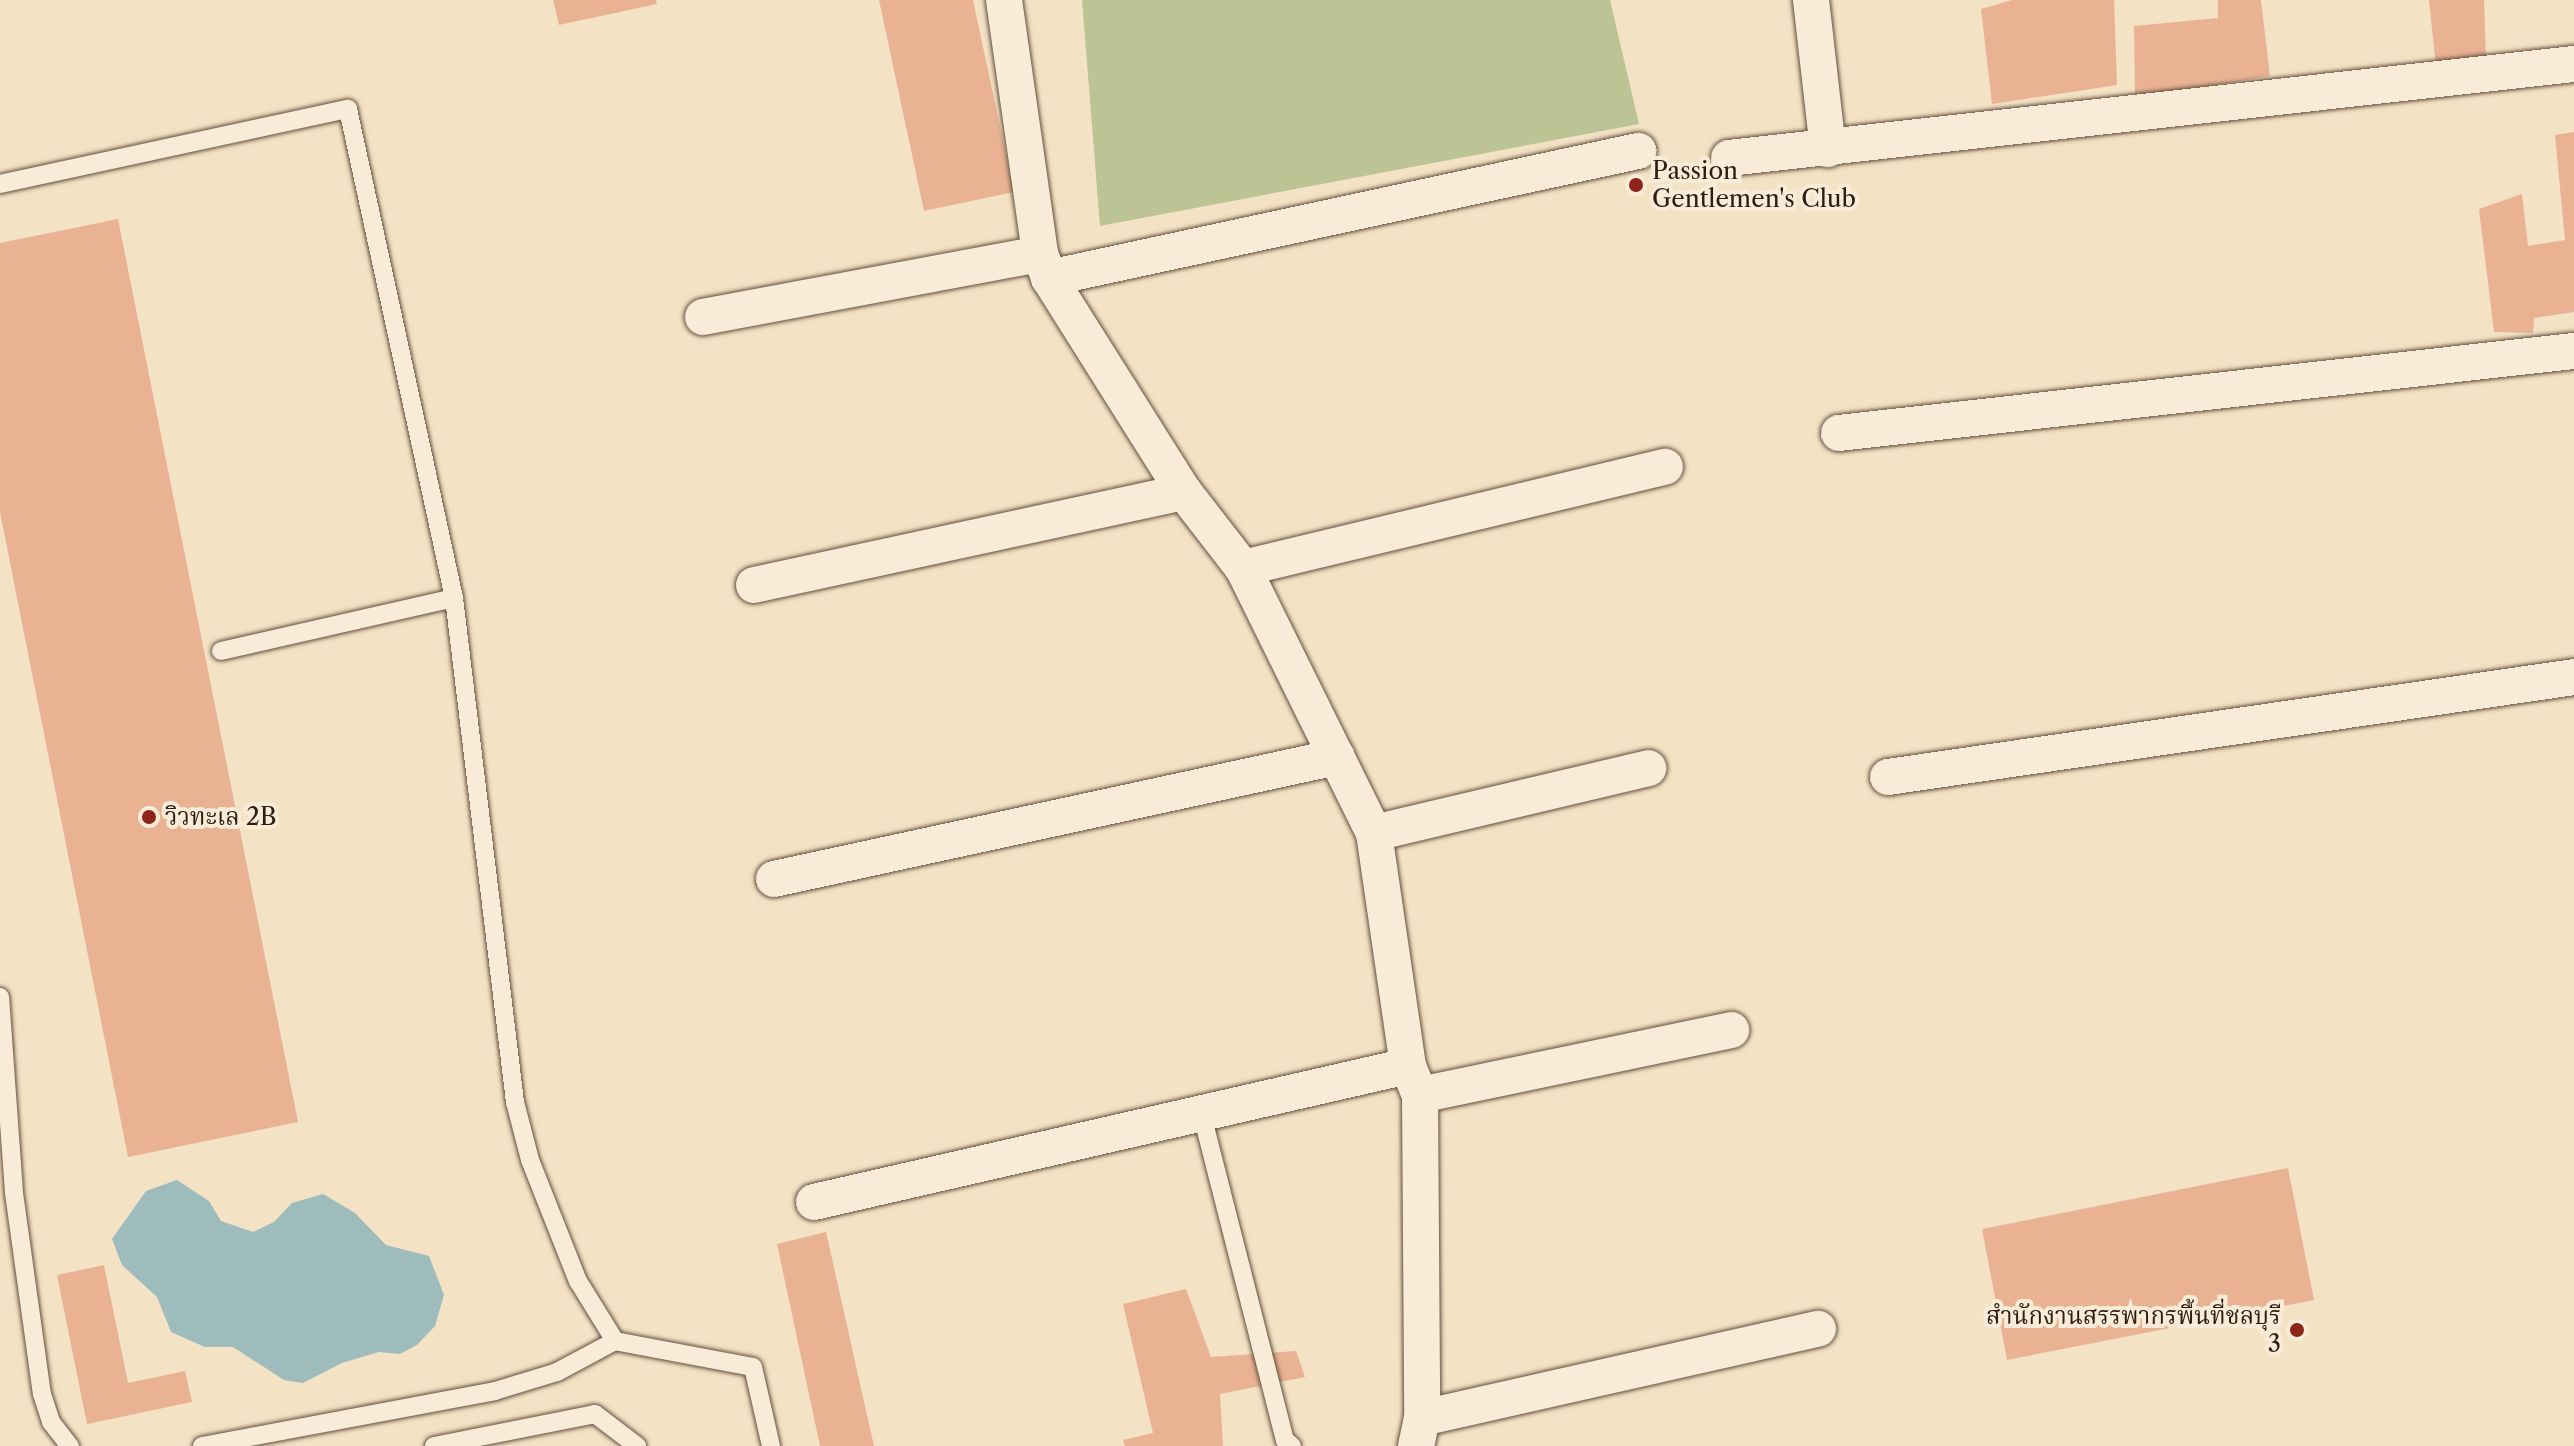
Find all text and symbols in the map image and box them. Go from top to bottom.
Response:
place label: Passion Gentlemen's Club [1652,157,1856,213]
marker: Passion Gentlemen's Club [1627,176,1645,194]
place label: วิวทะเล 2B [165,803,277,831]
marker: วิวทะเล 2B [140,808,158,826]
place label: สำนักงานสรรพากรพื้นที่ชลบุรี 3 [1986,1302,2281,1358]
marker: สำนักงานสรรพากรพื้นที่ชลบุรี 3 [2288,1321,2306,1339]

